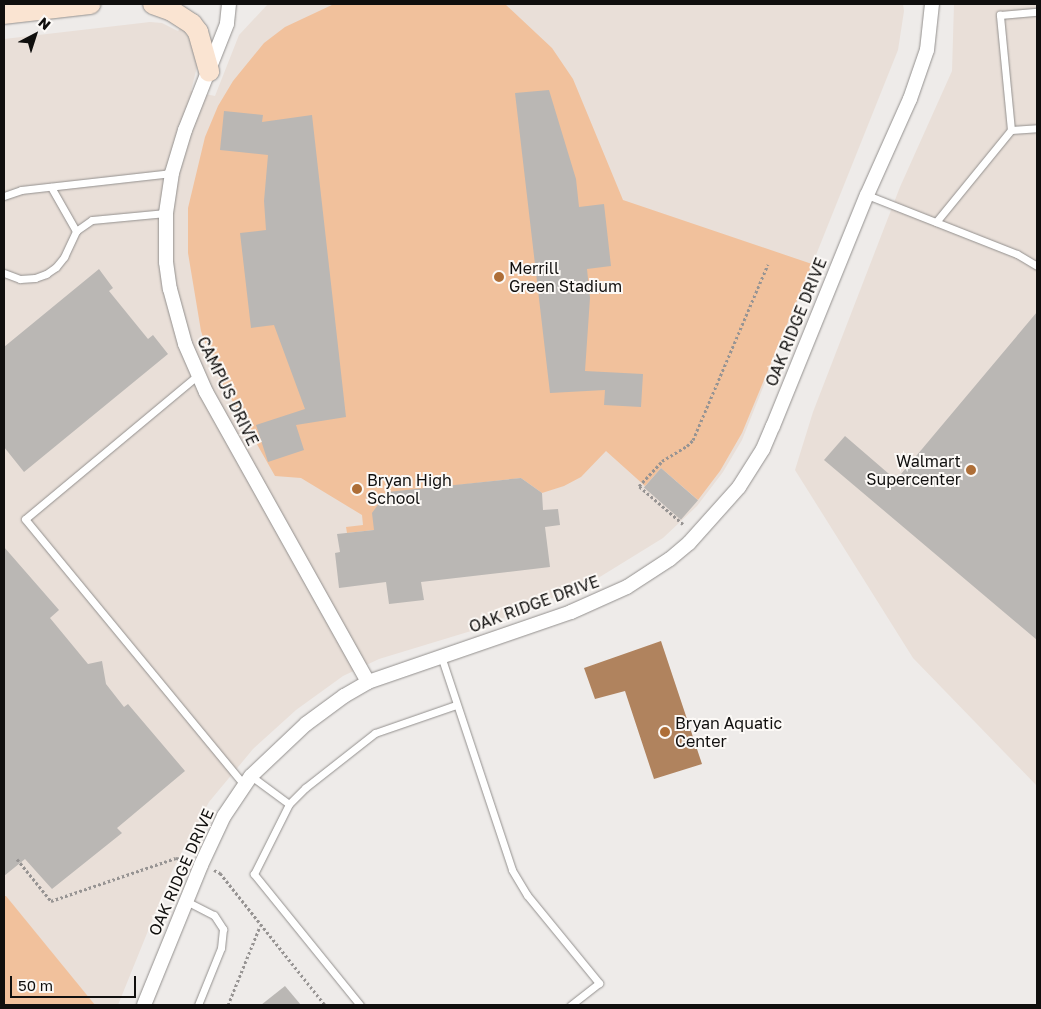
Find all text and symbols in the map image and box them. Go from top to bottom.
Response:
north arrow [10,10,60,60]
text: N [35,13,54,33]
street label: OAK RIDGE DRIVE [761,255,831,389]
place label: Merrill Green Stadium [509,258,622,296]
marker: Merrill Green Stadium [493,271,505,283]
street label: CAMPUS DRIVE [193,333,263,449]
place label: Walmart Supercenter [866,451,961,489]
marker: Walmart Supercenter [965,464,977,476]
place label: Bryan High School [367,470,452,508]
marker: Bryan High School [351,483,363,495]
street label: OAK RIDGE DRIVE [466,572,602,636]
place label: Bryan Aquatic Center [675,713,782,751]
marker: Bryan Aquatic Center [659,726,671,738]
street label: OAK RIDGE DRIVE [144,806,218,938]
scale bar [12,966,139,998]
text: 50 m [18,976,53,994]

